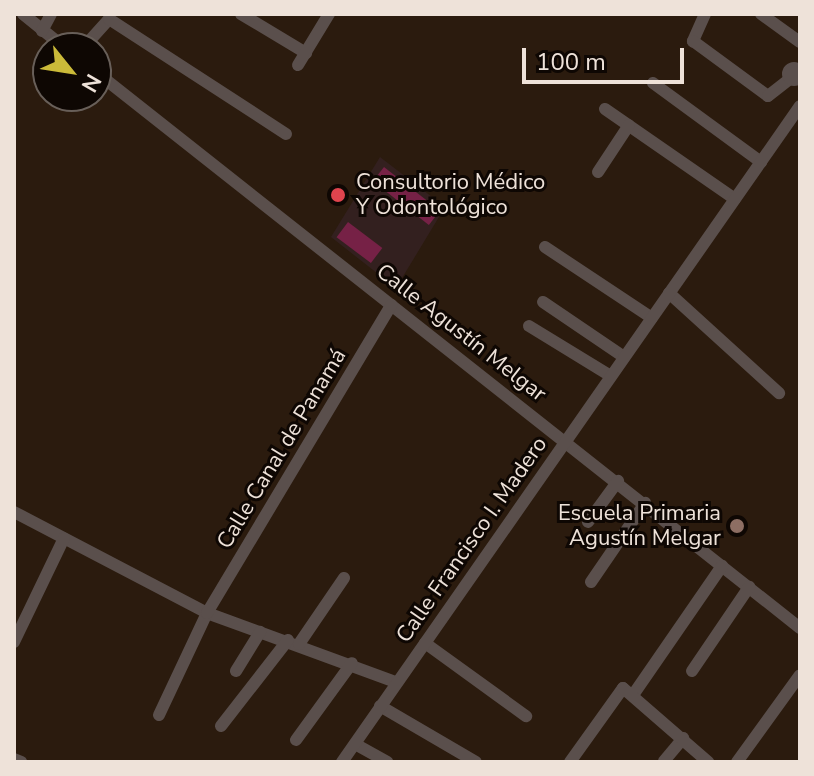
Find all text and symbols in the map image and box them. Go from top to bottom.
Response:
north arrow [32,32,112,112]
scale bar [526,32,688,82]
text: 100 m [536,46,606,78]
text: N [74,68,108,98]
place label: Consultorio Médico Y Odontológico [356,169,545,220]
marker: Consultorio Médico Y Odontológico [327,184,349,206]
street label: Calle Agustín Melgar [371,258,551,408]
street label: Calle Canal de Panamá [212,344,352,554]
street label: Calle Francisco I. Madero [391,432,553,648]
place label: Escuela Primaria Agustín Melgar [558,500,721,552]
marker: Escuela Primaria Agustín Melgar [728,517,746,535]

